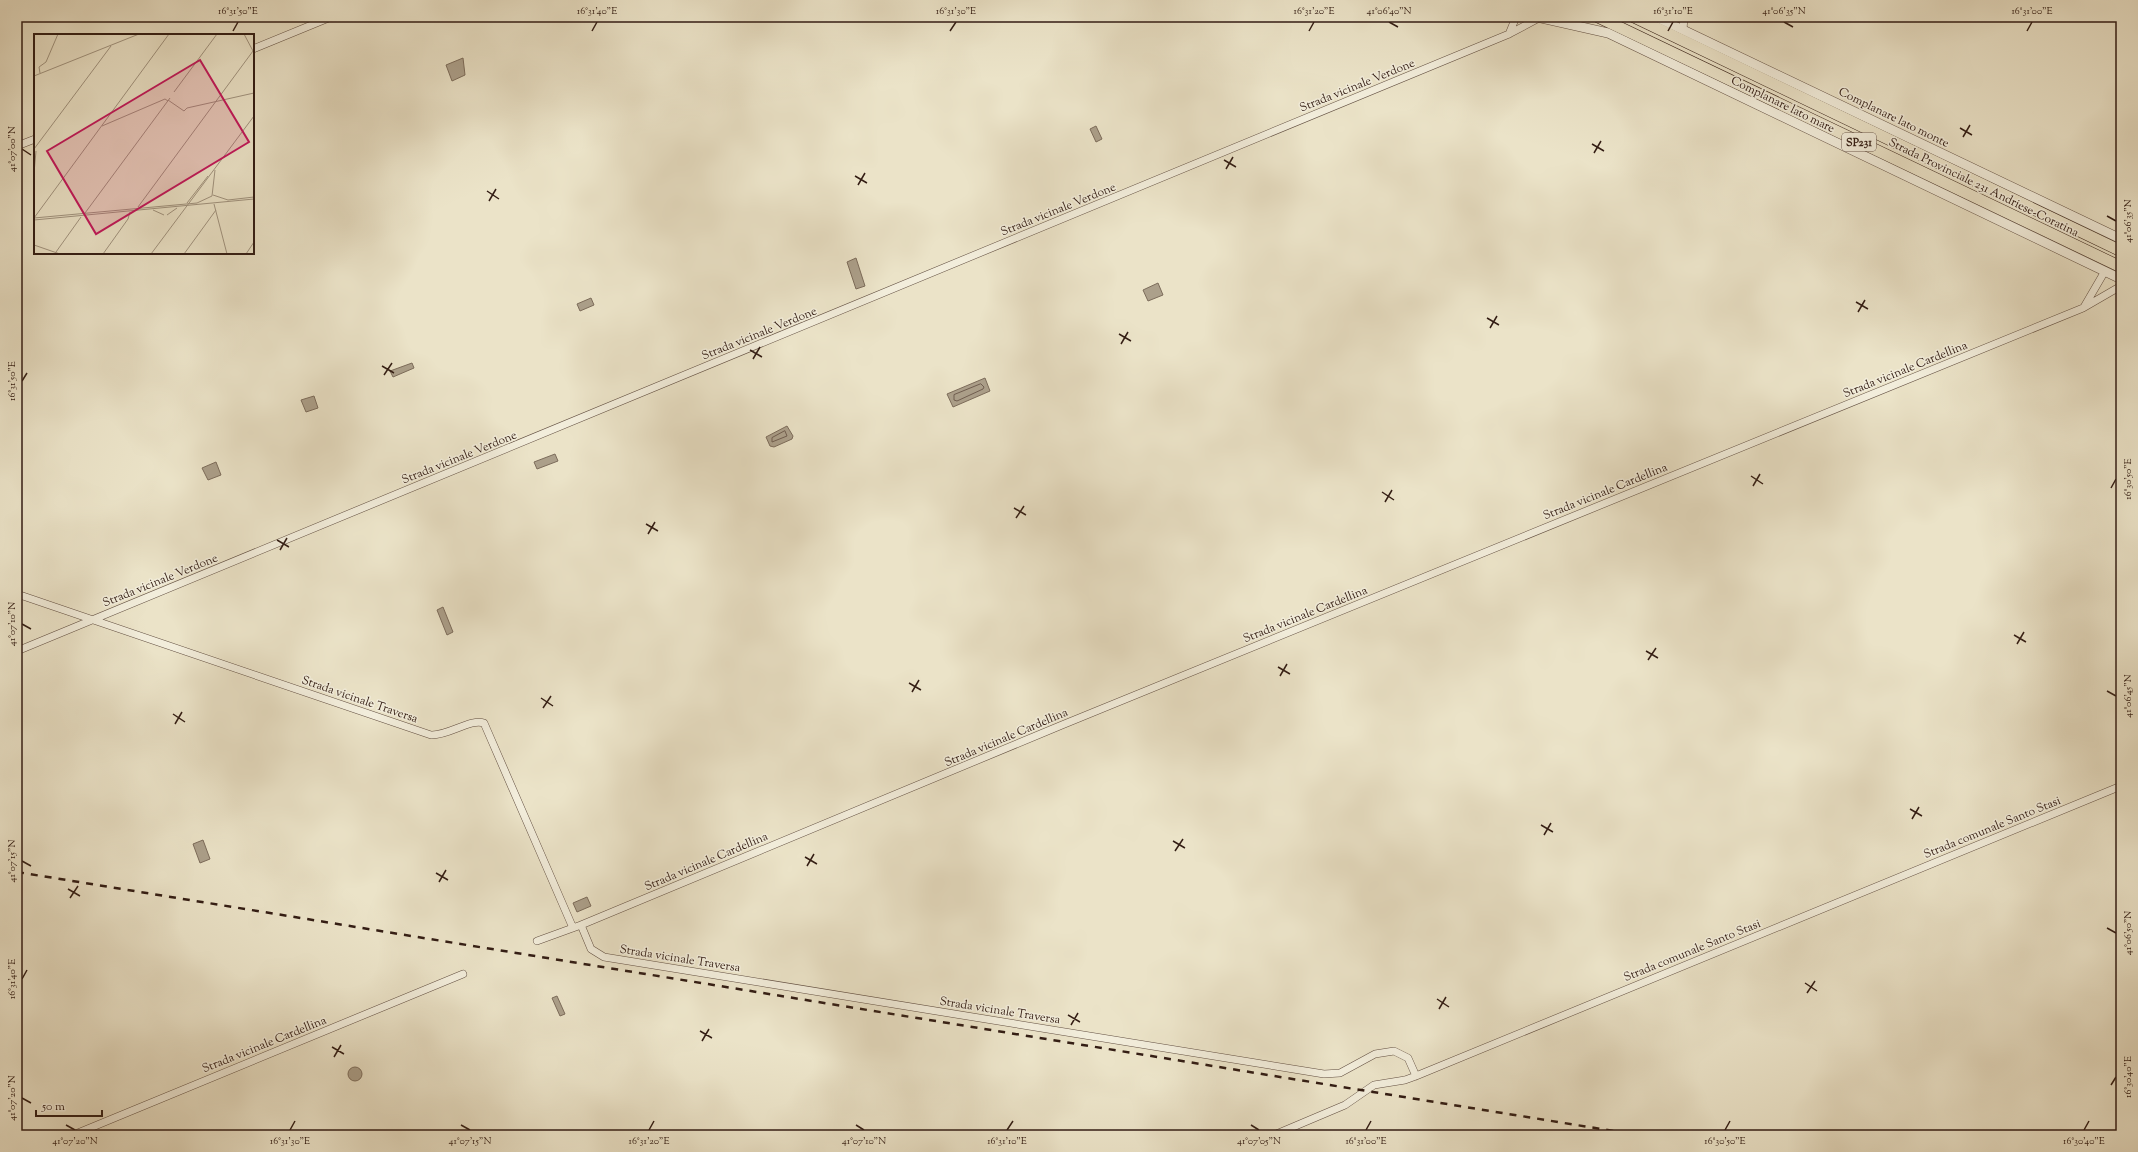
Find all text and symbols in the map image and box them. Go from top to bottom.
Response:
text: 16°31'50"E [218,4,258,19]
text: 16°31'40"E [577,4,617,19]
text: 16°31'30"E [936,4,976,19]
text: 16°31'20"E [1294,4,1334,19]
text: 41°06'40"N [1367,4,1412,19]
text: 16°31'10"E [1653,4,1693,19]
text: 41°06'35"N [1762,4,1806,19]
text: 16°31'00"E [2011,4,2053,19]
inset map [34,34,254,254]
street label: Strada vicinale Verdone [1297,54,1418,117]
street label: Complanare lato mare [1728,72,1838,138]
street label: Complanare lato monte [1835,83,1952,153]
text: 41°07'00"N [5,126,20,172]
road number: SP231 [1842,133,1876,151]
street label: Strada Provinciale 231 Andriese-Coratina [1885,134,2082,242]
street label: Strada vicinale Verdone [998,178,1119,241]
text: 41°06'35"N [2121,199,2136,243]
street label: Strada vicinale Verdone [699,302,820,365]
street label: Strada vicinale Cardellina [1840,337,1971,403]
text: 16°31'50"E [5,361,20,401]
street label: Strada vicinale Verdone [399,426,520,489]
text: 16°30'50"E [2121,458,2136,500]
street label: Strada vicinale Cardellina [1540,459,1671,525]
street label: Strada vicinale Verdone [100,549,221,612]
street label: Strada vicinale Cardellina [1240,582,1371,648]
text: 41°07'10"N [5,602,20,646]
street label: Strada vicinale Traversa [299,672,421,728]
text: 41°06'45"N [2121,674,2136,718]
street label: Strada vicinale Cardellina [942,704,1071,772]
street label: Strada comunale Santo Stasi [1921,792,2064,864]
street label: Strada vicinale Cardellina [642,828,771,896]
text: 41°07'15"N [5,840,20,882]
text: 41°06'50"N [2121,911,2136,955]
street label: Strada comunale Santo Stasi [1621,915,1764,987]
street label: Strada vicinale Traversa [618,941,742,977]
text: 16°31'40"E [5,959,20,999]
street label: Strada vicinale Traversa [938,993,1062,1029]
street label: Strada vicinale Cardellina [199,1012,330,1078]
text: 16°30'40"E [2121,1056,2136,1098]
text: 41°07'20"N [5,1075,20,1121]
scale bar [36,1092,102,1118]
text: 50 m [41,1098,65,1116]
text: 41°07'20"N [52,1134,98,1149]
text: 16°31'30"E [270,1134,310,1149]
text: 41°07'15"N [449,1134,491,1149]
text: 16°31'20"E [629,1134,669,1149]
text: 41°07'10"N [842,1134,886,1149]
text: 16°31'10"E [987,1134,1027,1149]
text: 41°07'05"N [1237,1134,1281,1149]
text: 16°31'00"E [1345,1134,1387,1149]
text: 16°30'50"E [1704,1134,1746,1149]
text: 16°30'40"E [2063,1134,2105,1149]

